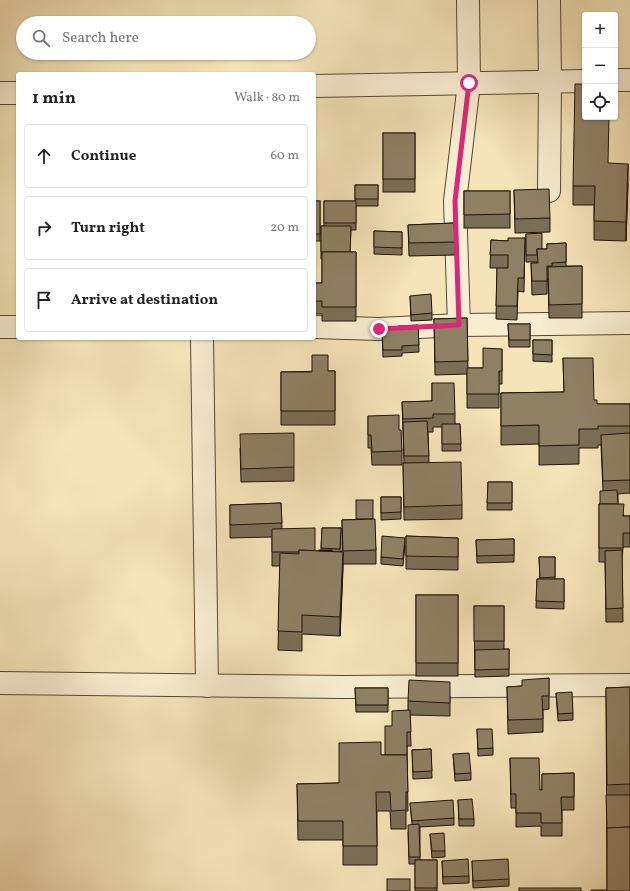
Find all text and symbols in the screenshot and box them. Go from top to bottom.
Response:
map controls [582,12,618,120]
button: + [582,12,618,48]
search box [16,16,316,60]
icon: search [30,27,52,49]
text: Search here [62,28,139,49]
button: − [582,48,618,84]
route start [460,74,478,92]
button: locate [582,84,618,120]
text: 1 min [32,87,76,110]
text: Walk · 80 m [234,89,300,107]
icon: ahead [33,145,55,167]
text: Continue [71,146,136,167]
text: 60 m [271,147,299,165]
icon: right [33,217,55,239]
text: Turn right [71,218,145,239]
text: 20 m [270,219,299,237]
icon: arrive [33,289,55,311]
text: Arrive at destination [71,290,218,311]
route end [370,320,388,338]

